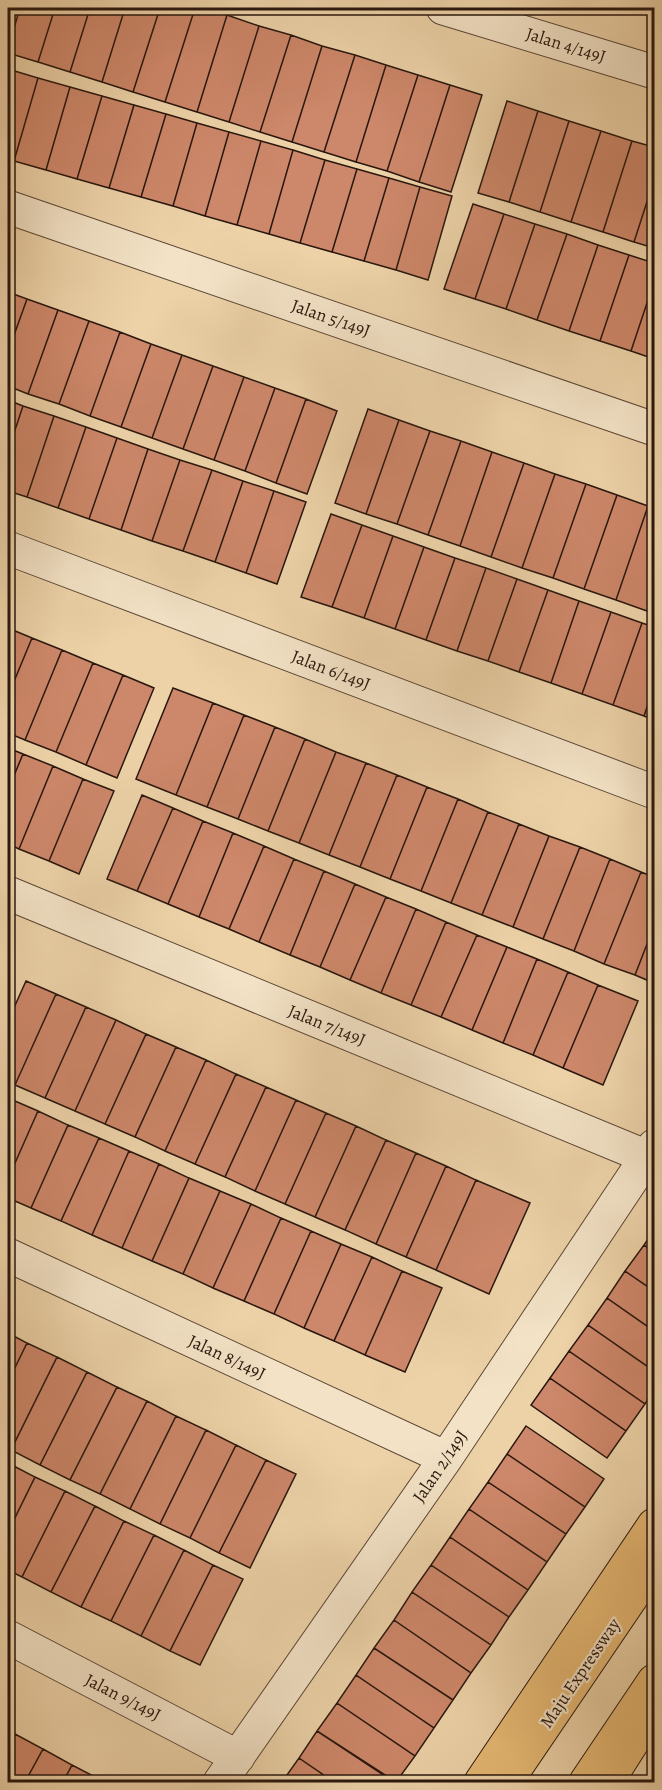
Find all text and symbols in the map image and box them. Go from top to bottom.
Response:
street label: Jalan 4/149J [523,21,609,69]
street label: Jalan 5/149J [288,293,374,343]
street label: Jalan 6/149J [288,644,374,696]
street label: Jalan 7/149J [285,999,369,1051]
street label: Jalan 8/149J [184,1329,270,1385]
street label: Jalan 2/149J [407,1425,473,1507]
street label: Maju Expressway [534,1613,626,1733]
street label: Jalan 9/149J [81,1668,165,1726]

